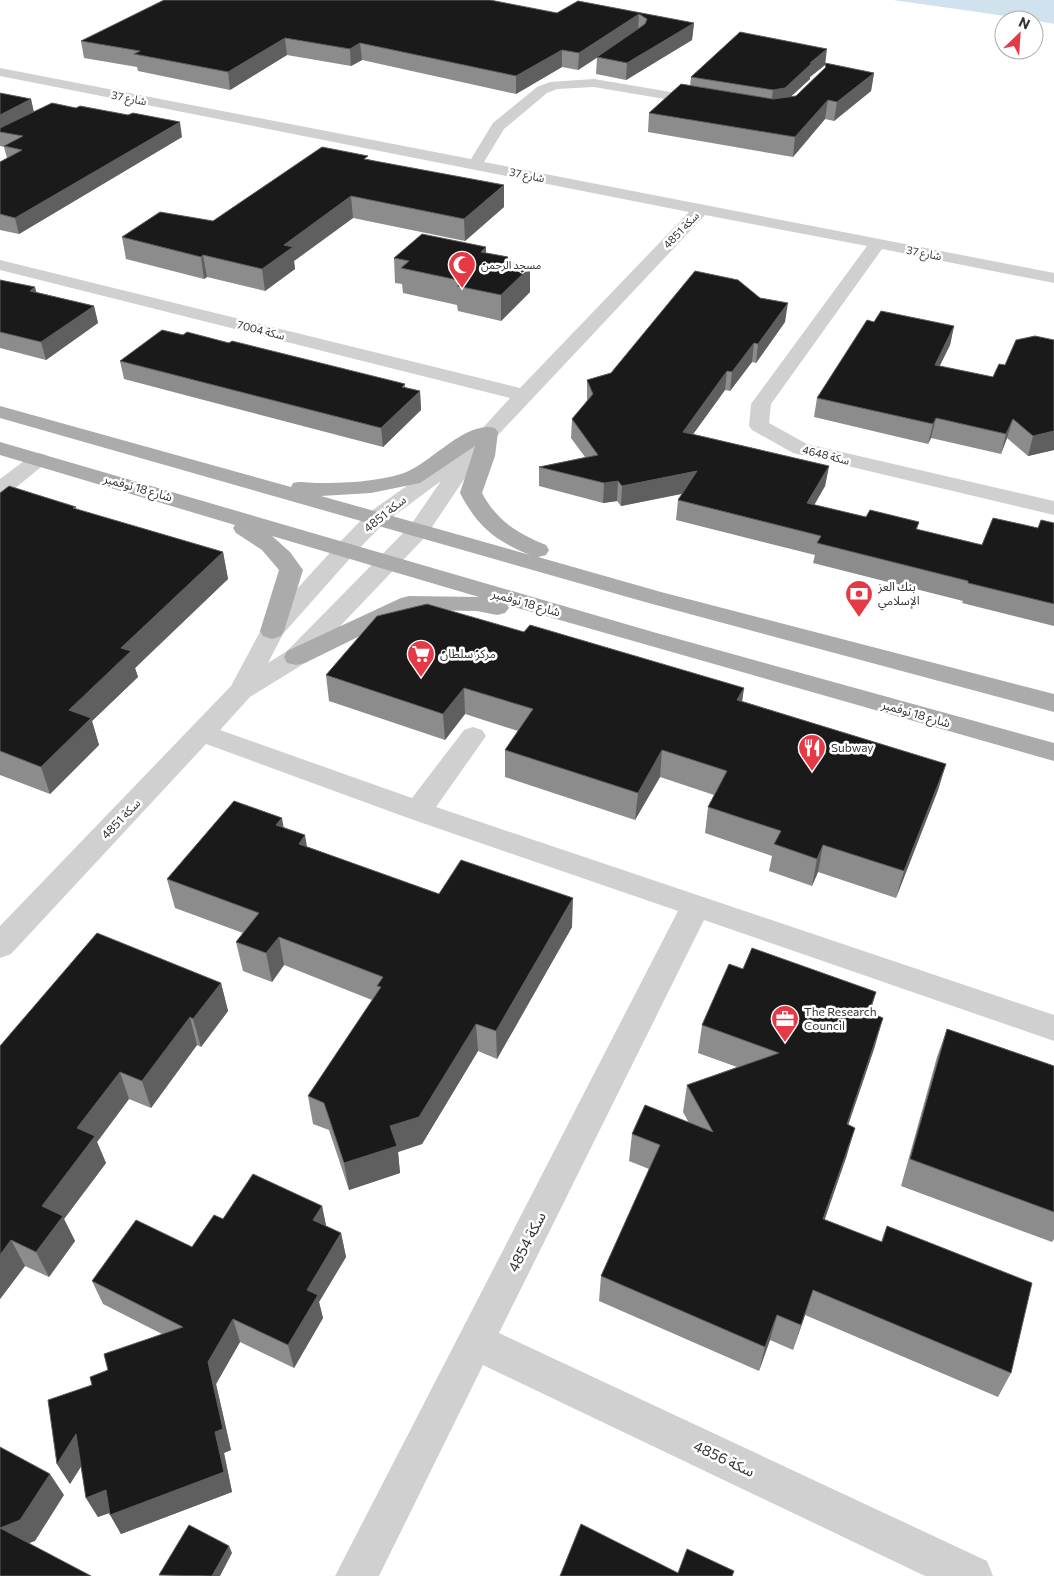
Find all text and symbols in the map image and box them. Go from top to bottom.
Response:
north arrow [994,10,1044,60]
text: N [1016,13,1033,33]
street label: شارع 37 [110,88,148,109]
street label: شارع 37 [508,165,546,186]
street label: سكة 4851 [660,208,702,251]
street label: شارع 37 [905,243,943,264]
mosque icon: مسجد الرحمن [447,250,477,289]
place label: مسجد الرحمن [481,258,542,272]
street label: سكة 7004 [236,317,287,342]
street label: سكة 4648 [801,442,851,467]
street label: شارع 18 نوفمبر [101,470,174,506]
street label: سكة 4851 [360,492,408,534]
bank icon: بنك العز الإسلامي [844,579,874,618]
place label: بنك العز الإسلامي [877,579,920,611]
street label: شارع 18 نوفمبر [489,585,562,621]
supermarket icon: مركز سلطان [406,639,436,678]
place label: مركز سلطان [440,646,496,661]
street label: شارع 18 نوفمبر [879,696,952,732]
restaurant icon: Subway [797,733,827,772]
place label: Subway [831,740,874,754]
street label: سكة 4851 [98,795,143,841]
office icon: The Research Council [770,1004,800,1043]
place label: The Research Council [804,1004,877,1032]
street label: سكة 4854 [503,1208,549,1275]
street label: سكة 4856 [691,1436,758,1480]

